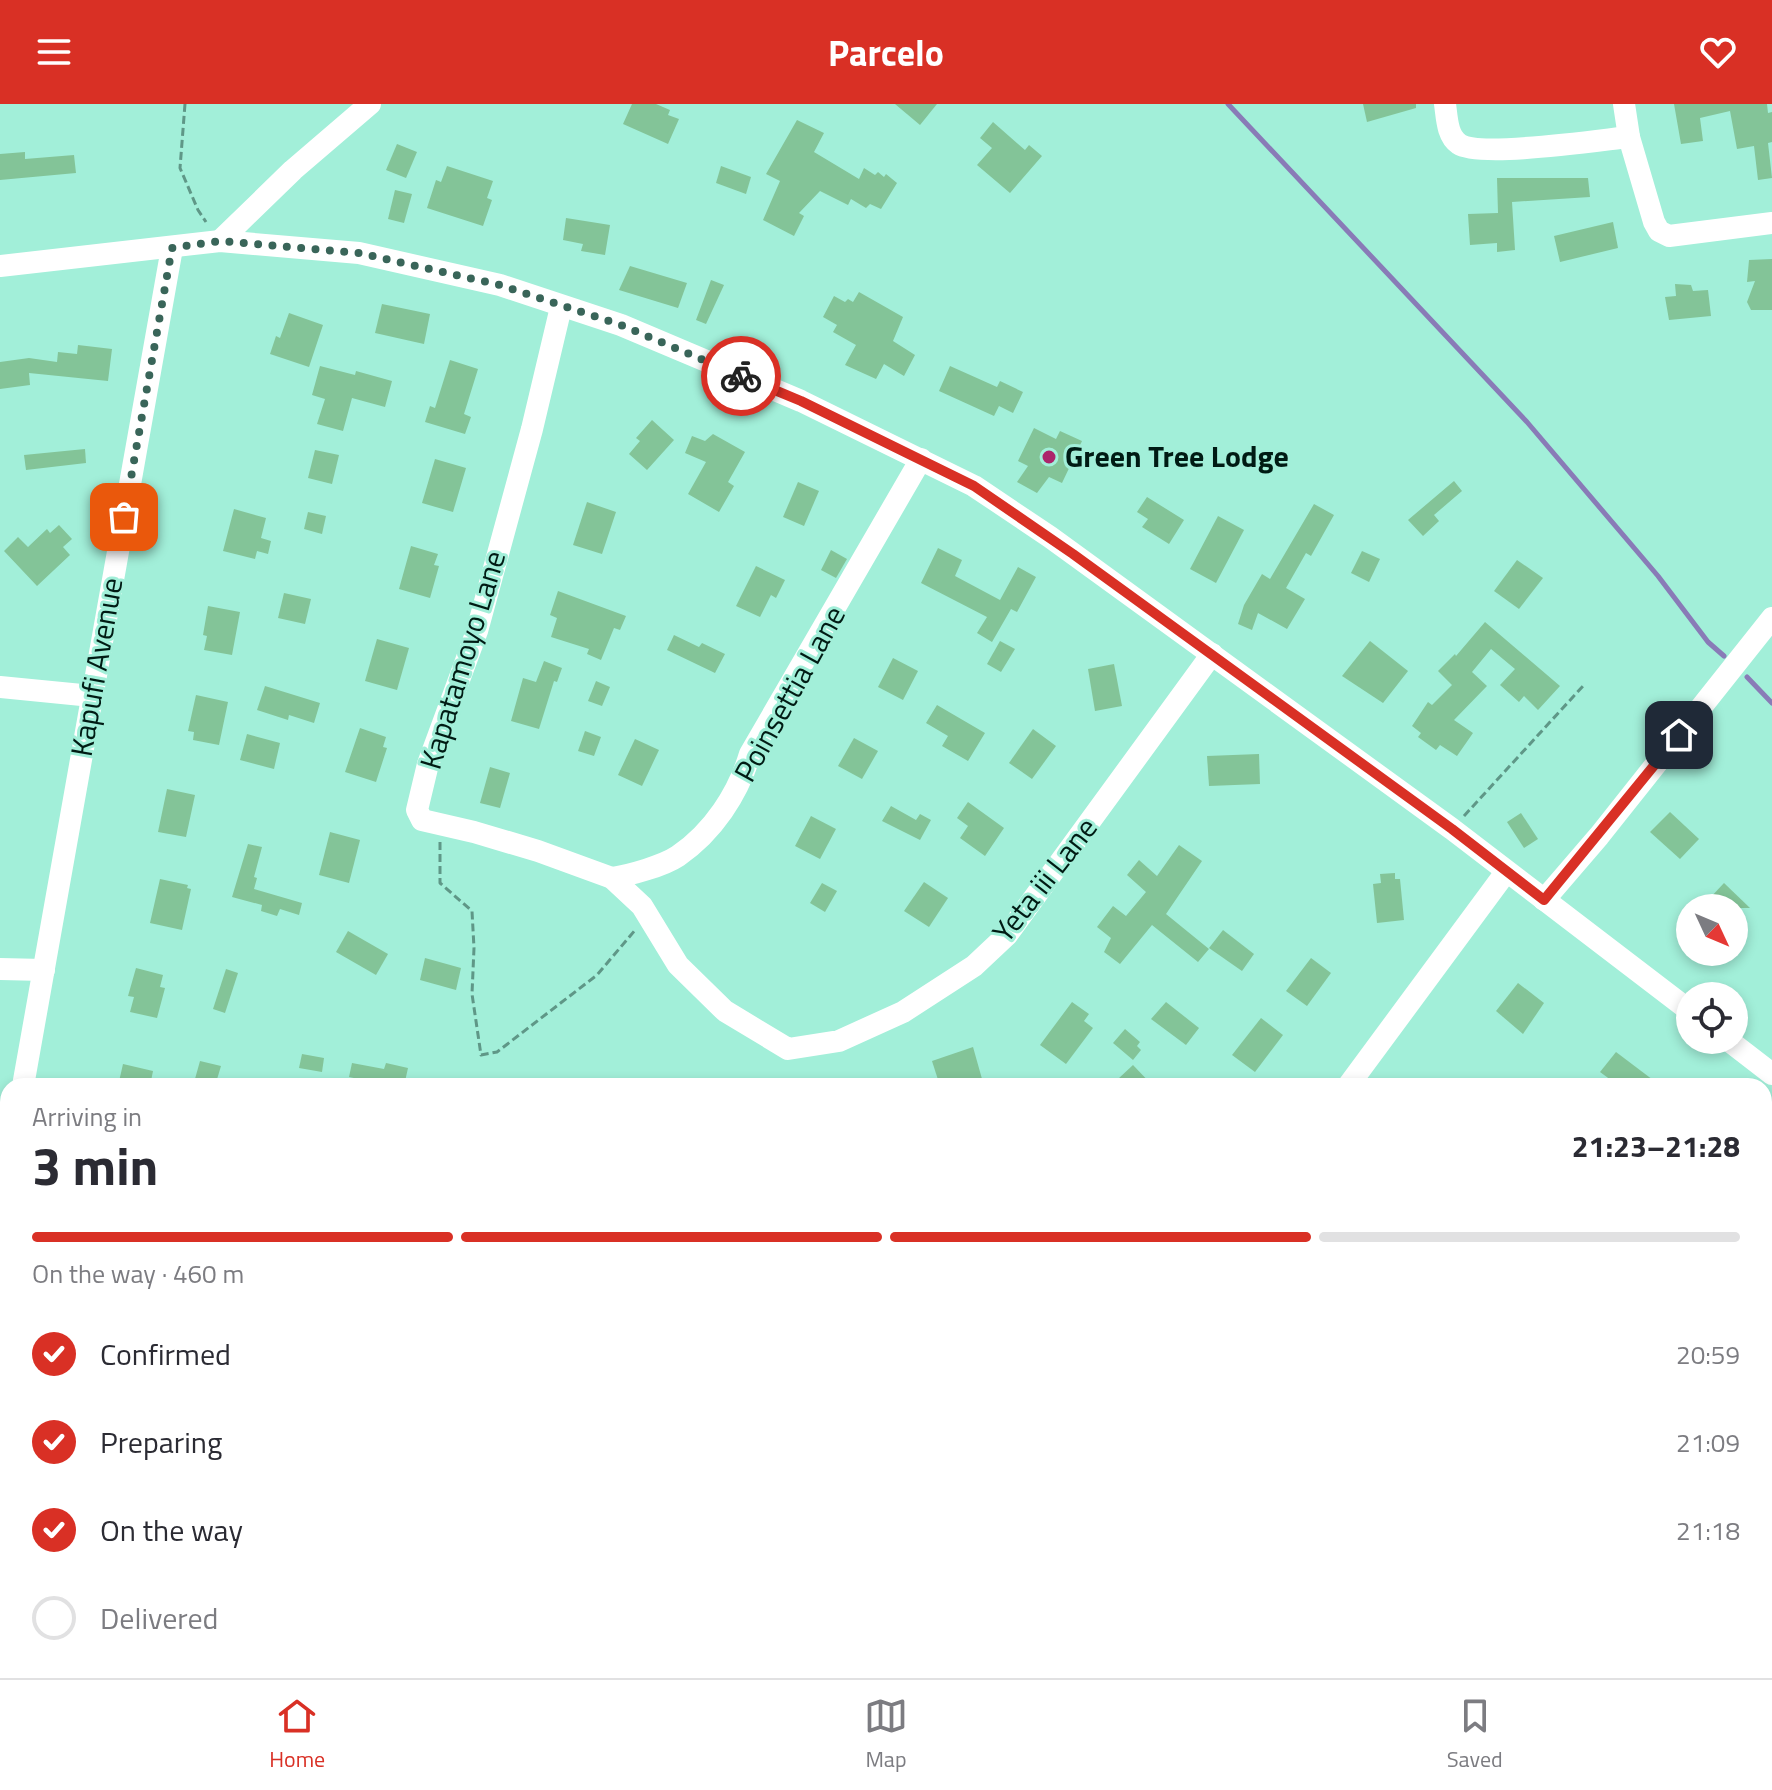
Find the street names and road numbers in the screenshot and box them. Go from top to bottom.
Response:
street label: Kapatamoyo Lane [407,545,517,775]
street label: Kapufi Avenue [58,574,134,760]
street label: Poinsettia Lane [722,597,857,790]
street label: Yeta iii Lane [980,807,1108,952]

